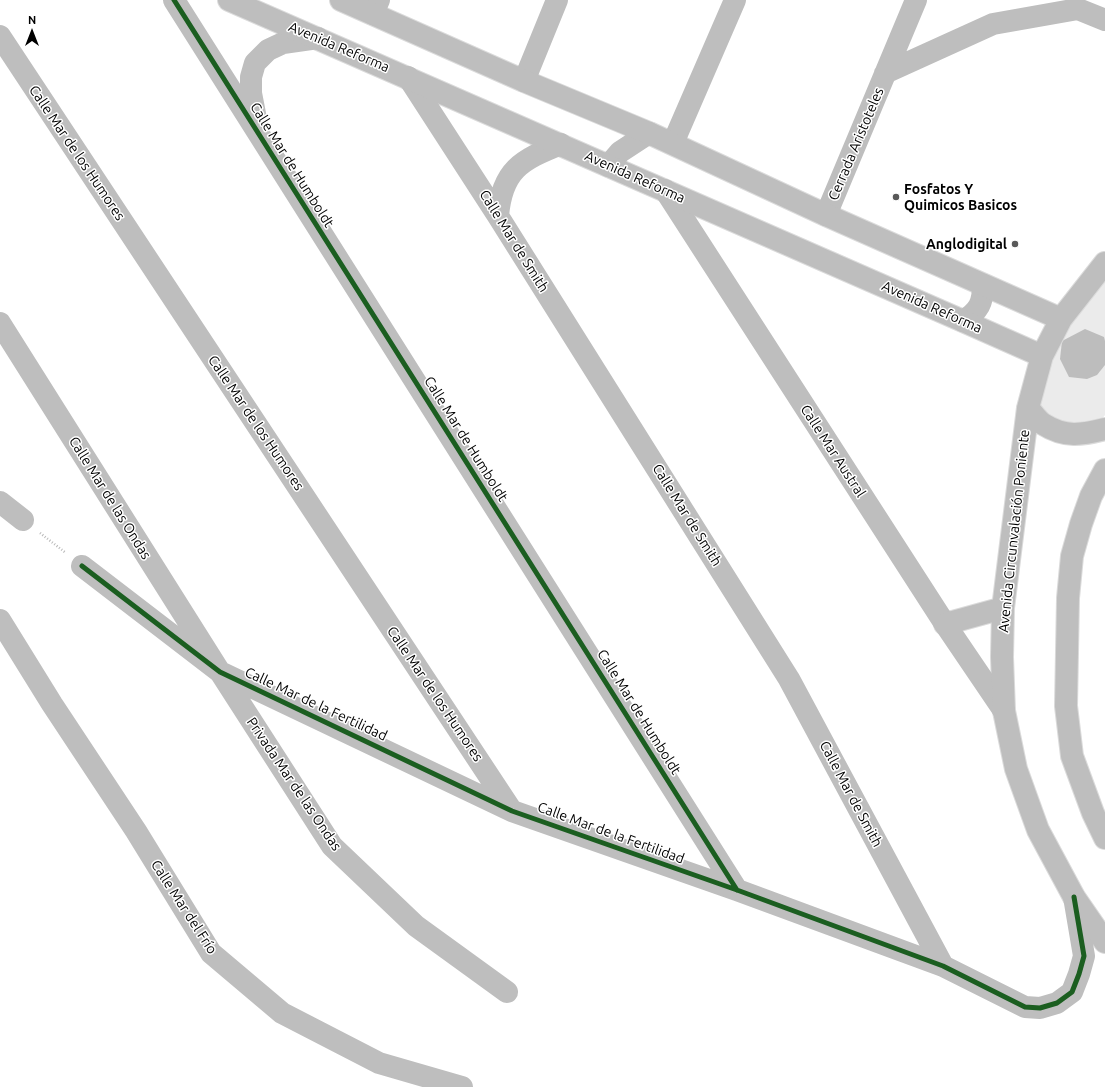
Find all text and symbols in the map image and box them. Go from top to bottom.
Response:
north arrow [12,12,52,52]
text: N [28,14,36,26]
street label: Avenida Reforma [286,18,392,76]
street label: Calle Mar de los Humores [25,82,129,224]
street label: Cerrada Aristoteles [825,85,887,203]
street label: Calle Mar de Humboldt [247,99,337,231]
street label: Avenida Reforma [582,147,688,207]
place label: Fosfatos Y Quimicos Basicos [904,181,1017,214]
street label: Calle Mar de Smith [476,187,552,295]
marker: Fosfatos Y Quimicos Basicos [891,192,901,202]
place label: Anglodigital [926,236,1007,252]
marker: Anglodigital [1010,239,1020,249]
street label: Avenida Reforma [879,277,985,337]
street label: Calle Mar de los Humores [204,352,308,494]
street label: Calle Mar de Humboldt [421,373,511,505]
street label: Calle Mar Austral [797,402,869,500]
street label: Avenida Circunvalación Poniente [995,429,1033,633]
street label: Calle Mar de las Ondas [65,434,155,562]
street label: Calle Mar de Smith [649,461,725,569]
street label: Calle Mar de los Humores [383,623,487,765]
street label: Calle Mar de Humboldt [594,646,684,778]
street label: Calle Mar de la Fertilidad [242,664,390,744]
street label: Privada Mar de las Ondas [243,714,345,854]
street label: Calle Mar de Smith [816,738,886,850]
street label: Calle Mar de la Fertilidad [535,799,687,867]
street label: Calle Mar del Frío [147,857,221,957]

